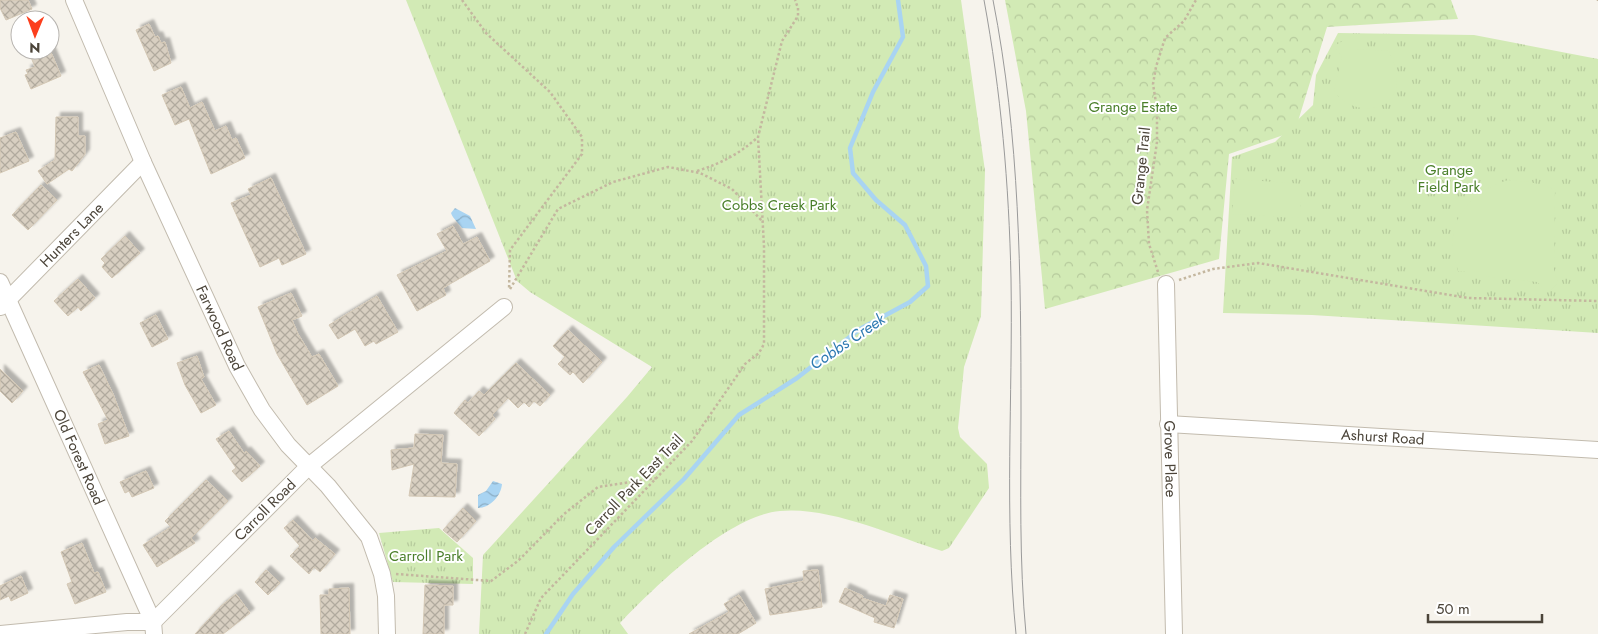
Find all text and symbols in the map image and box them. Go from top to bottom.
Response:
north arrow [10,10,60,60]
text: N [29,38,41,58]
park label: Grange Estate [1088,96,1178,118]
street label: Grange Trail [1126,126,1156,206]
park label: Grange Field Park [1418,159,1481,198]
park label: Cobbs Creek Park [722,194,837,216]
street label: Hunters Lane [35,197,109,272]
street label: Farwood Road [190,282,249,374]
water label: Cobbs Creek [805,307,891,375]
street label: Old Forest Road [48,406,110,509]
street label: Grove Place [1158,420,1182,498]
street label: Ashurst Road [1340,423,1425,450]
street label: Carroll Park East Trail [580,429,688,541]
street label: Carroll Road [229,474,301,546]
park label: Carroll Park [389,545,463,567]
scale bar [1428,592,1542,624]
text: 50 m [1436,598,1470,620]

